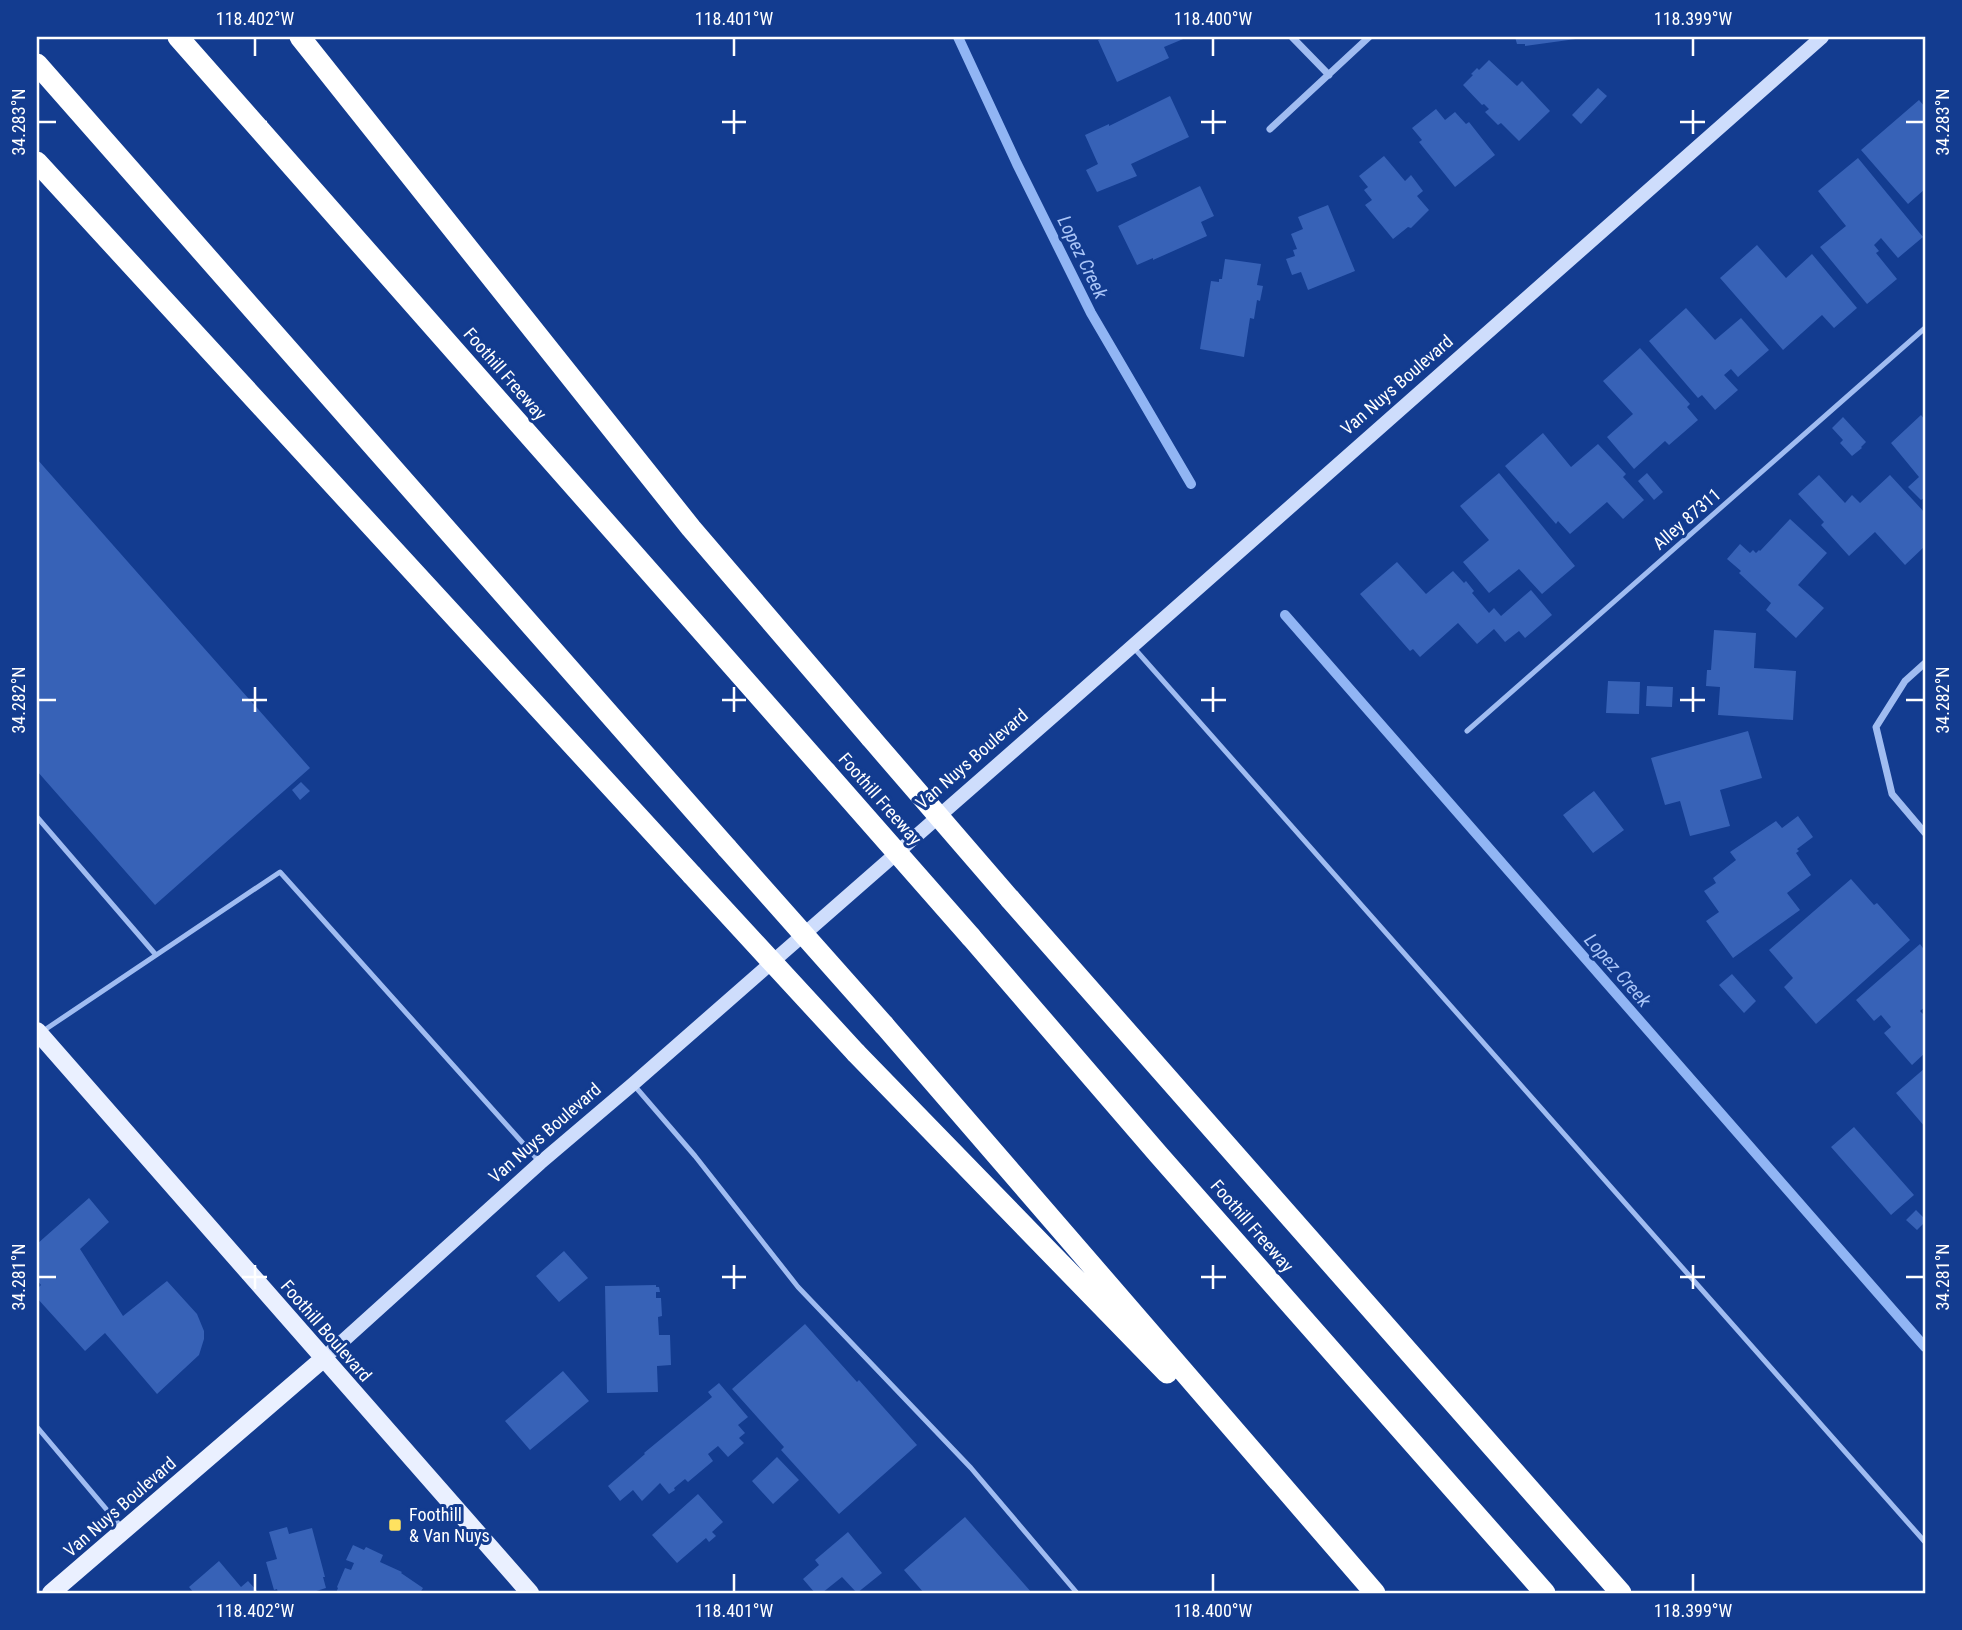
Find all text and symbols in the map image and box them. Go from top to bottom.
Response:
text: 118.402°W [216,8,295,29]
text: 118.401°W [695,8,774,29]
text: 118.400°W [1174,8,1253,29]
text: 118.399°W [1654,8,1733,29]
text: 34.283°N [8,88,29,156]
text: 34.283°N [1932,88,1953,156]
water label: Lopez Creek [1053,212,1113,303]
street label: Foothill Freeway [460,323,551,424]
street label: Van Nuys Boulevard [1336,330,1457,439]
street label: Alley 87311 [1648,483,1725,554]
text: 34.282°N [8,666,29,734]
text: 34.282°N [1932,666,1953,734]
street label: Van Nuys Boulevard [911,704,1032,813]
street label: Foothill Freeway [835,748,926,849]
water label: Lopez Creek [1580,929,1656,1012]
street label: Van Nuys Boulevard [484,1078,605,1187]
street label: Foothill Freeway [1207,1175,1298,1276]
text: 34.281°N [8,1243,29,1311]
text: 34.281°N [1932,1243,1953,1311]
street label: Foothill Boulevard [277,1276,376,1386]
street label: Van Nuys Boulevard [59,1452,180,1561]
place label: Foothill & Van Nuys [409,1504,490,1546]
marker: Foothill & Van Nuys [387,1517,403,1533]
text: 118.402°W [216,1600,295,1621]
text: 118.401°W [695,1600,774,1621]
text: 118.400°W [1174,1600,1253,1621]
text: 118.399°W [1654,1600,1733,1621]

